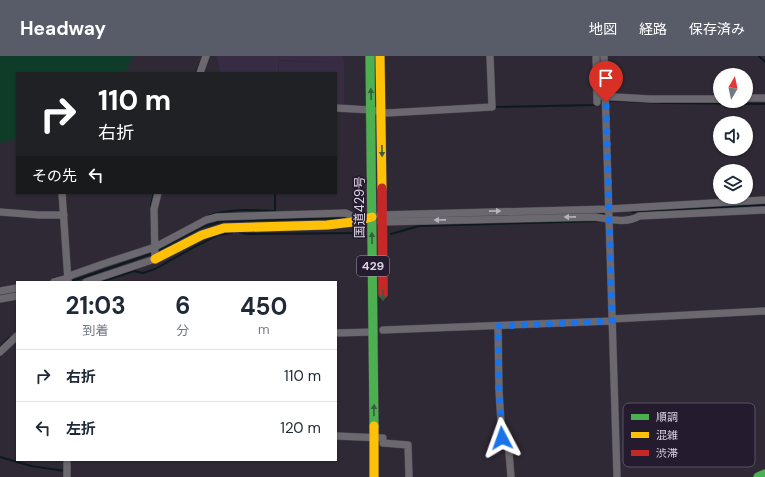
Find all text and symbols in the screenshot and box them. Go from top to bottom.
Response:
text: Headway [20,16,106,41]
text: 地図 [589,20,617,38]
text: 経路 [639,20,667,38]
text: 保存済み [689,20,745,38]
pin [589,61,623,102]
icon: arrive [595,67,617,89]
north arrow [713,68,753,108]
map controls [713,68,753,204]
text: 110 m [98,82,171,119]
one-way arrow [368,87,374,100]
icon: right [32,88,84,140]
button: sound [713,116,753,156]
text: 右折 [98,121,134,145]
one-way arrow [379,145,385,158]
icon: left [85,164,107,186]
button: layers [713,164,753,204]
text: その先 [32,166,77,186]
street label: 国道429号 [351,176,368,238]
one-way arrow [489,208,502,214]
one-way arrow [564,214,576,221]
one-way arrow [434,217,446,224]
one-way arrow [369,232,376,244]
road number: 429 [357,256,389,276]
one-way arrow [380,289,386,302]
text: 21:03 [66,290,126,321]
text: 6 [175,290,190,321]
text: 450 [240,291,287,322]
text: m [258,321,269,338]
text: 到着 [83,322,109,339]
text: 分 [176,322,189,339]
icon: right [32,365,54,387]
text: 110 m [284,366,321,386]
text: 右折 [66,367,96,387]
one-way arrow [371,403,377,416]
legend [623,403,755,467]
text: 順調 [656,410,678,424]
icon: left [32,417,54,439]
position arrow [481,417,523,459]
text: 120 m [280,418,321,438]
text: 左折 [66,419,96,439]
text: 混雑 [656,428,678,442]
text: 渋滞 [656,446,678,460]

